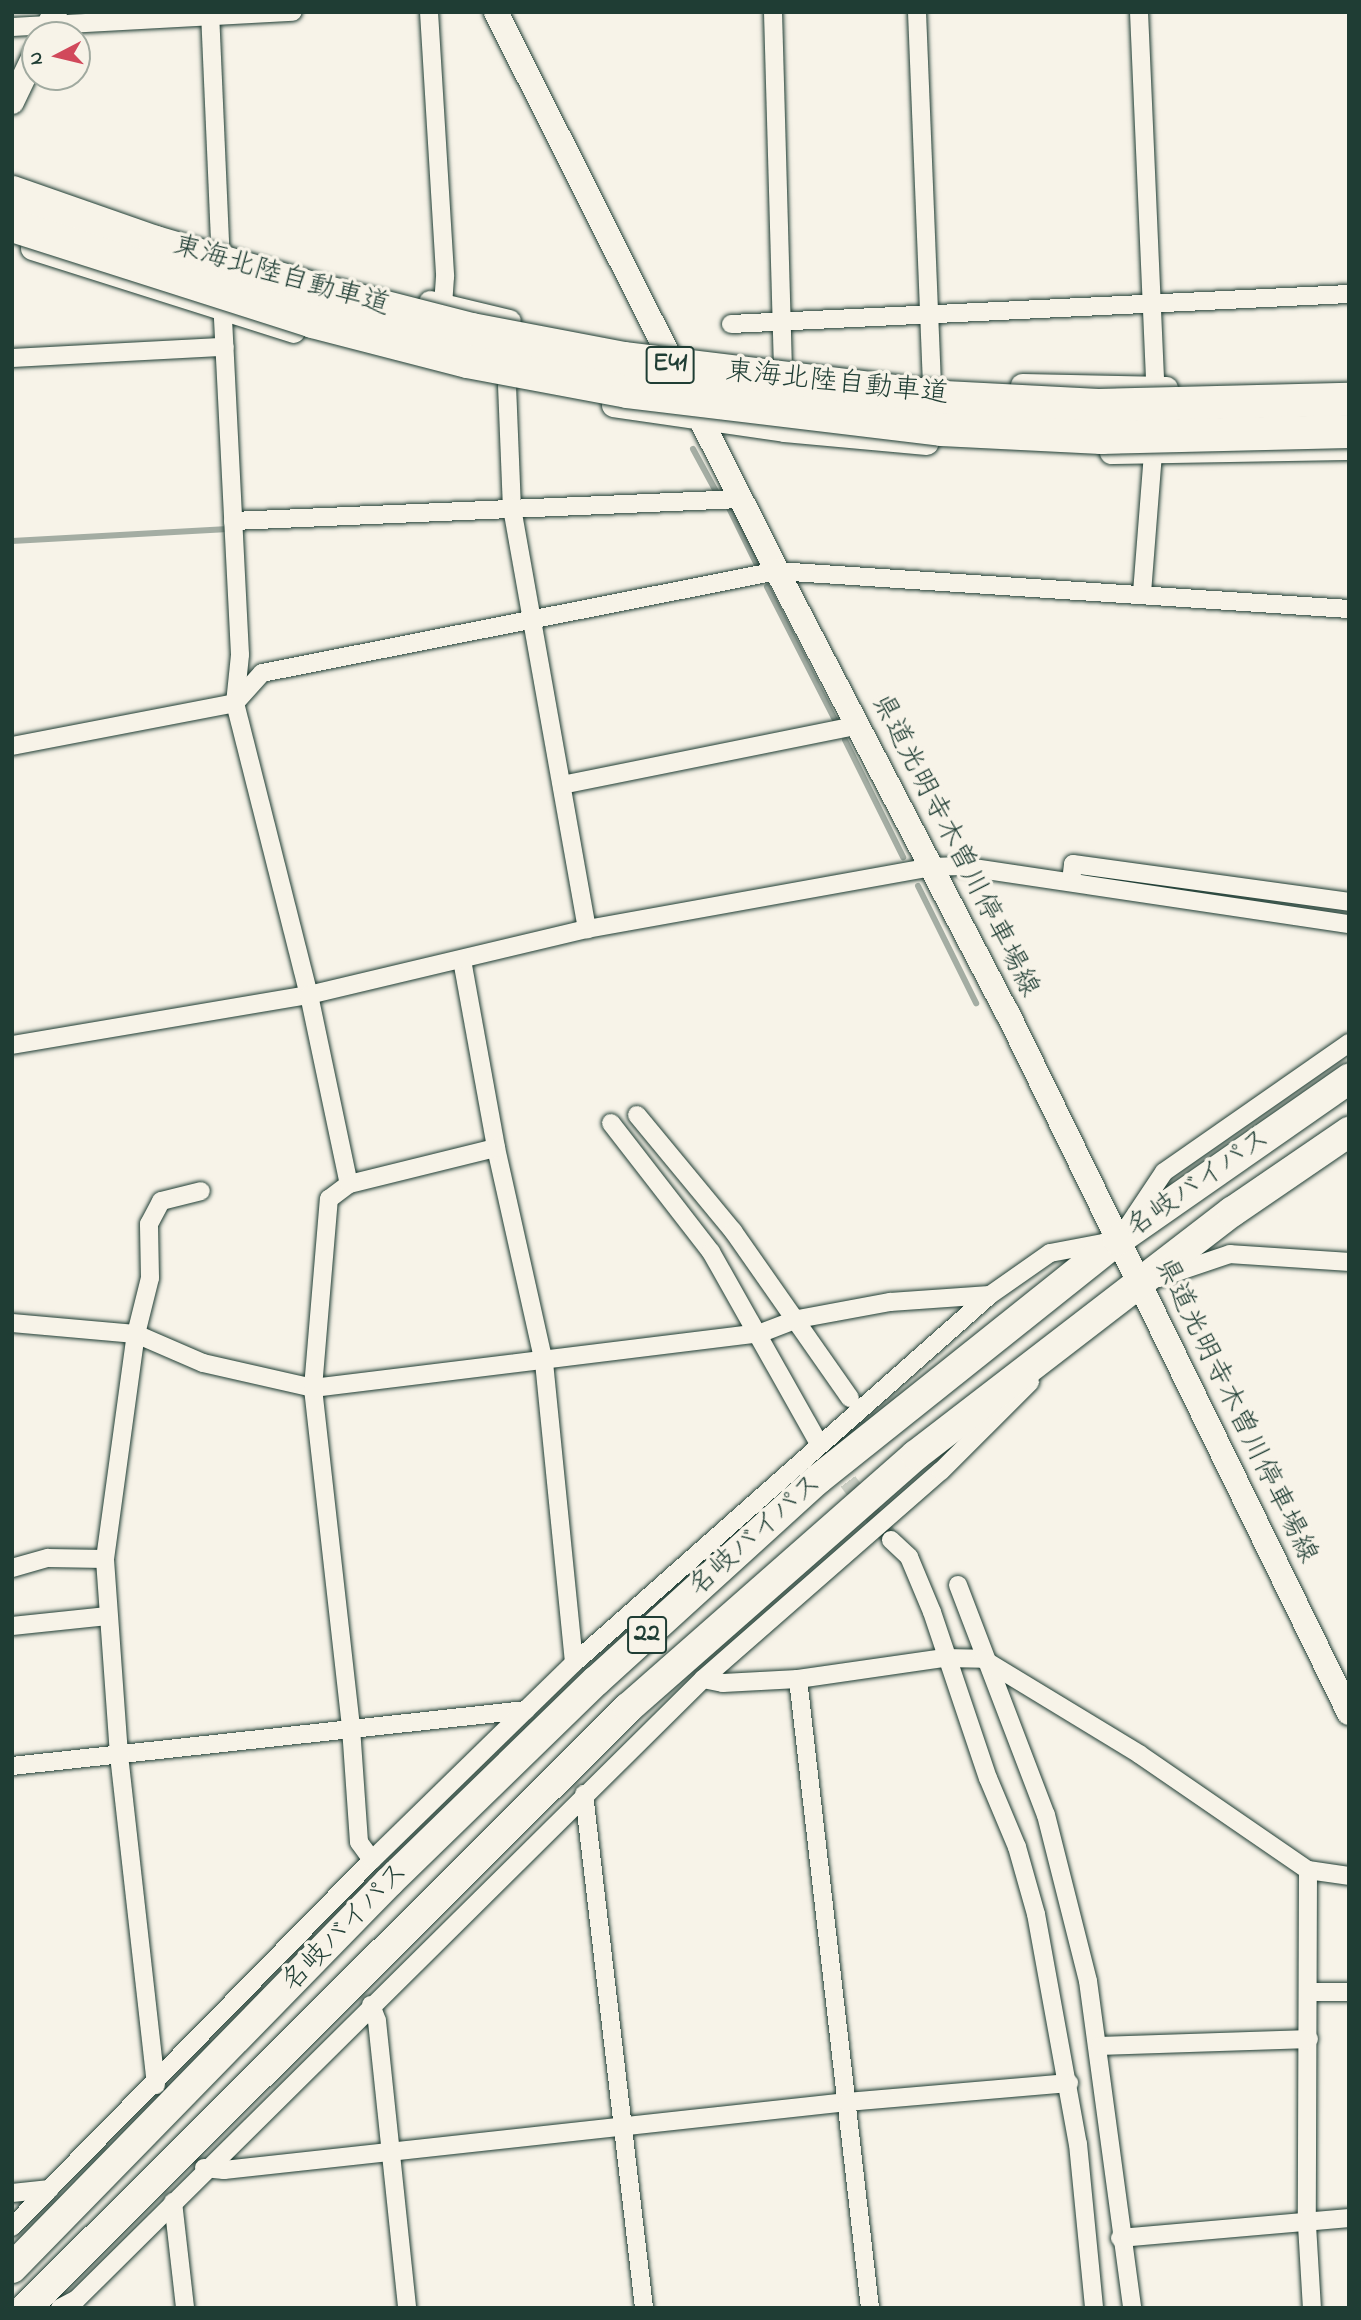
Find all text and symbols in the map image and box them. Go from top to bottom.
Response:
north arrow [21,21,91,91]
text: N [22,50,51,66]
street label: 東海北陸自動車道 [169,230,393,324]
road number: E41 [646,342,694,388]
street label: 東海北陸自動車道 [724,356,950,412]
street label: 県道光明寺木曽川停車場線 [863,689,1045,1003]
street label: 名岐バイパス [1121,1122,1277,1246]
street label: 県道光明寺木曽川停車場線 [1146,1253,1324,1569]
street label: 名岐バイパス [682,1467,830,1605]
road number: 22 [626,1612,668,1658]
street label: 名岐バイパス [276,1856,416,2000]

